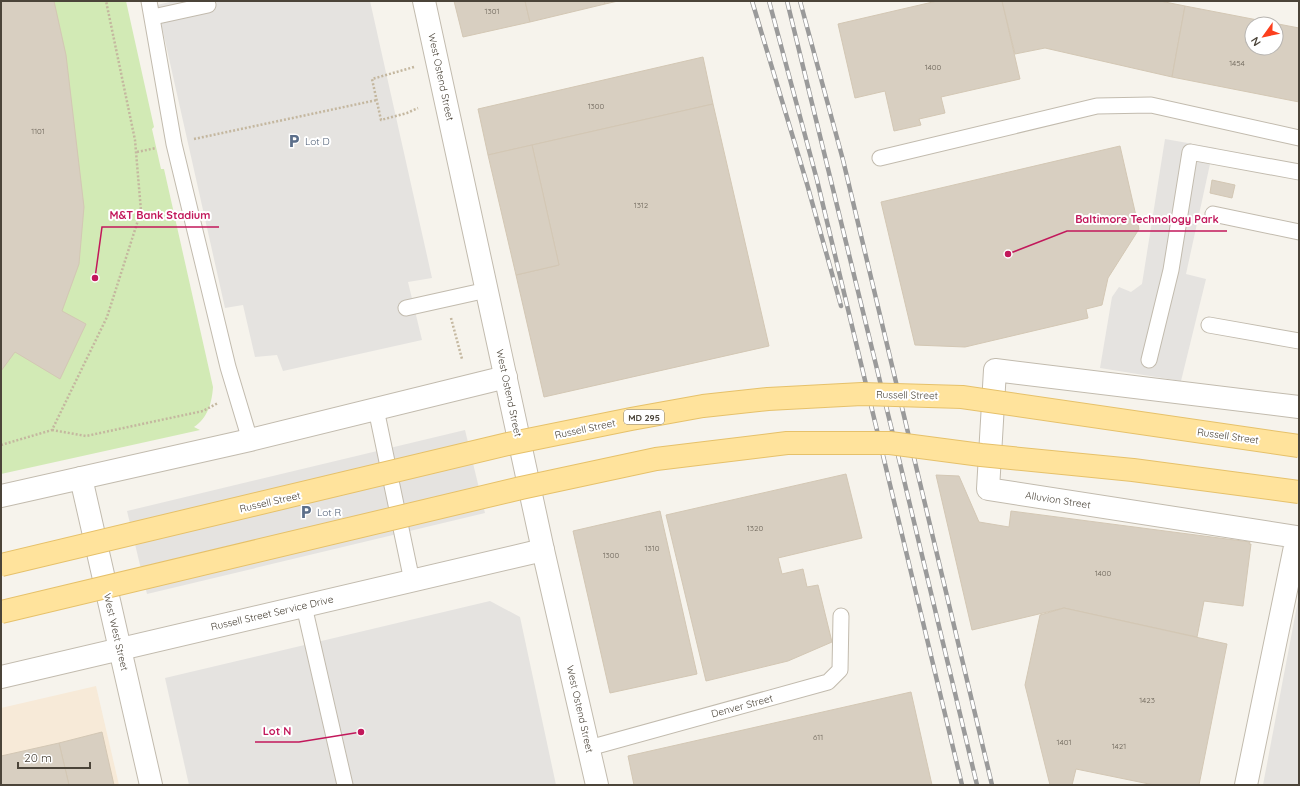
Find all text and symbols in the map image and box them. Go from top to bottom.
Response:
house number: 1301 [485,6,499,16]
north arrow [1244,16,1284,56]
street label: West Ostend Street [425,32,457,123]
text: N [1248,34,1264,49]
house number: 1454 [1229,58,1245,68]
house number: 1400 [925,62,942,72]
house number: 1300 [588,101,605,111]
house number: 1101 [31,126,45,136]
parking icon: Lot D [286,133,302,149]
place label: Lot D [305,135,330,148]
house number: 1312 [634,200,649,210]
callout: M&T Bank Stadium [102,204,219,227]
text: M&T Bank Stadium [110,208,210,222]
callout: Baltimore Technology Park [1067,208,1227,231]
text: Baltimore Technology Park [1075,212,1219,226]
street label: West Ostend Street [493,348,525,439]
street label: Russell Street [876,388,939,402]
road number: MD 295 [624,410,664,424]
street label: Russell Street [553,416,617,442]
street label: Russell Street [1196,425,1260,447]
street label: Alluvion Street [1024,488,1092,512]
street label: Russell Street [238,489,302,515]
parking icon: Lot R [298,504,314,520]
place label: Lot R [317,506,341,519]
house number: 1320 [747,523,763,533]
house number: 1310 [645,543,660,553]
house number: 1300 [603,550,620,560]
house number: 1400 [1095,568,1112,578]
street label: West West Street [101,592,131,673]
street label: Russell Street Service Drive [209,592,335,633]
street label: West Ostend Street [564,664,597,755]
street label: Denver Street [710,691,775,720]
house number: 1423 [1139,695,1155,705]
callout: Lot N [255,719,299,742]
text: Lot N [263,724,291,738]
house number: 611 [813,732,823,742]
house number: 1401 [1057,737,1071,747]
house number: 1421 [1112,741,1126,751]
scale bar [18,744,90,770]
text: 20 m [24,750,52,765]

